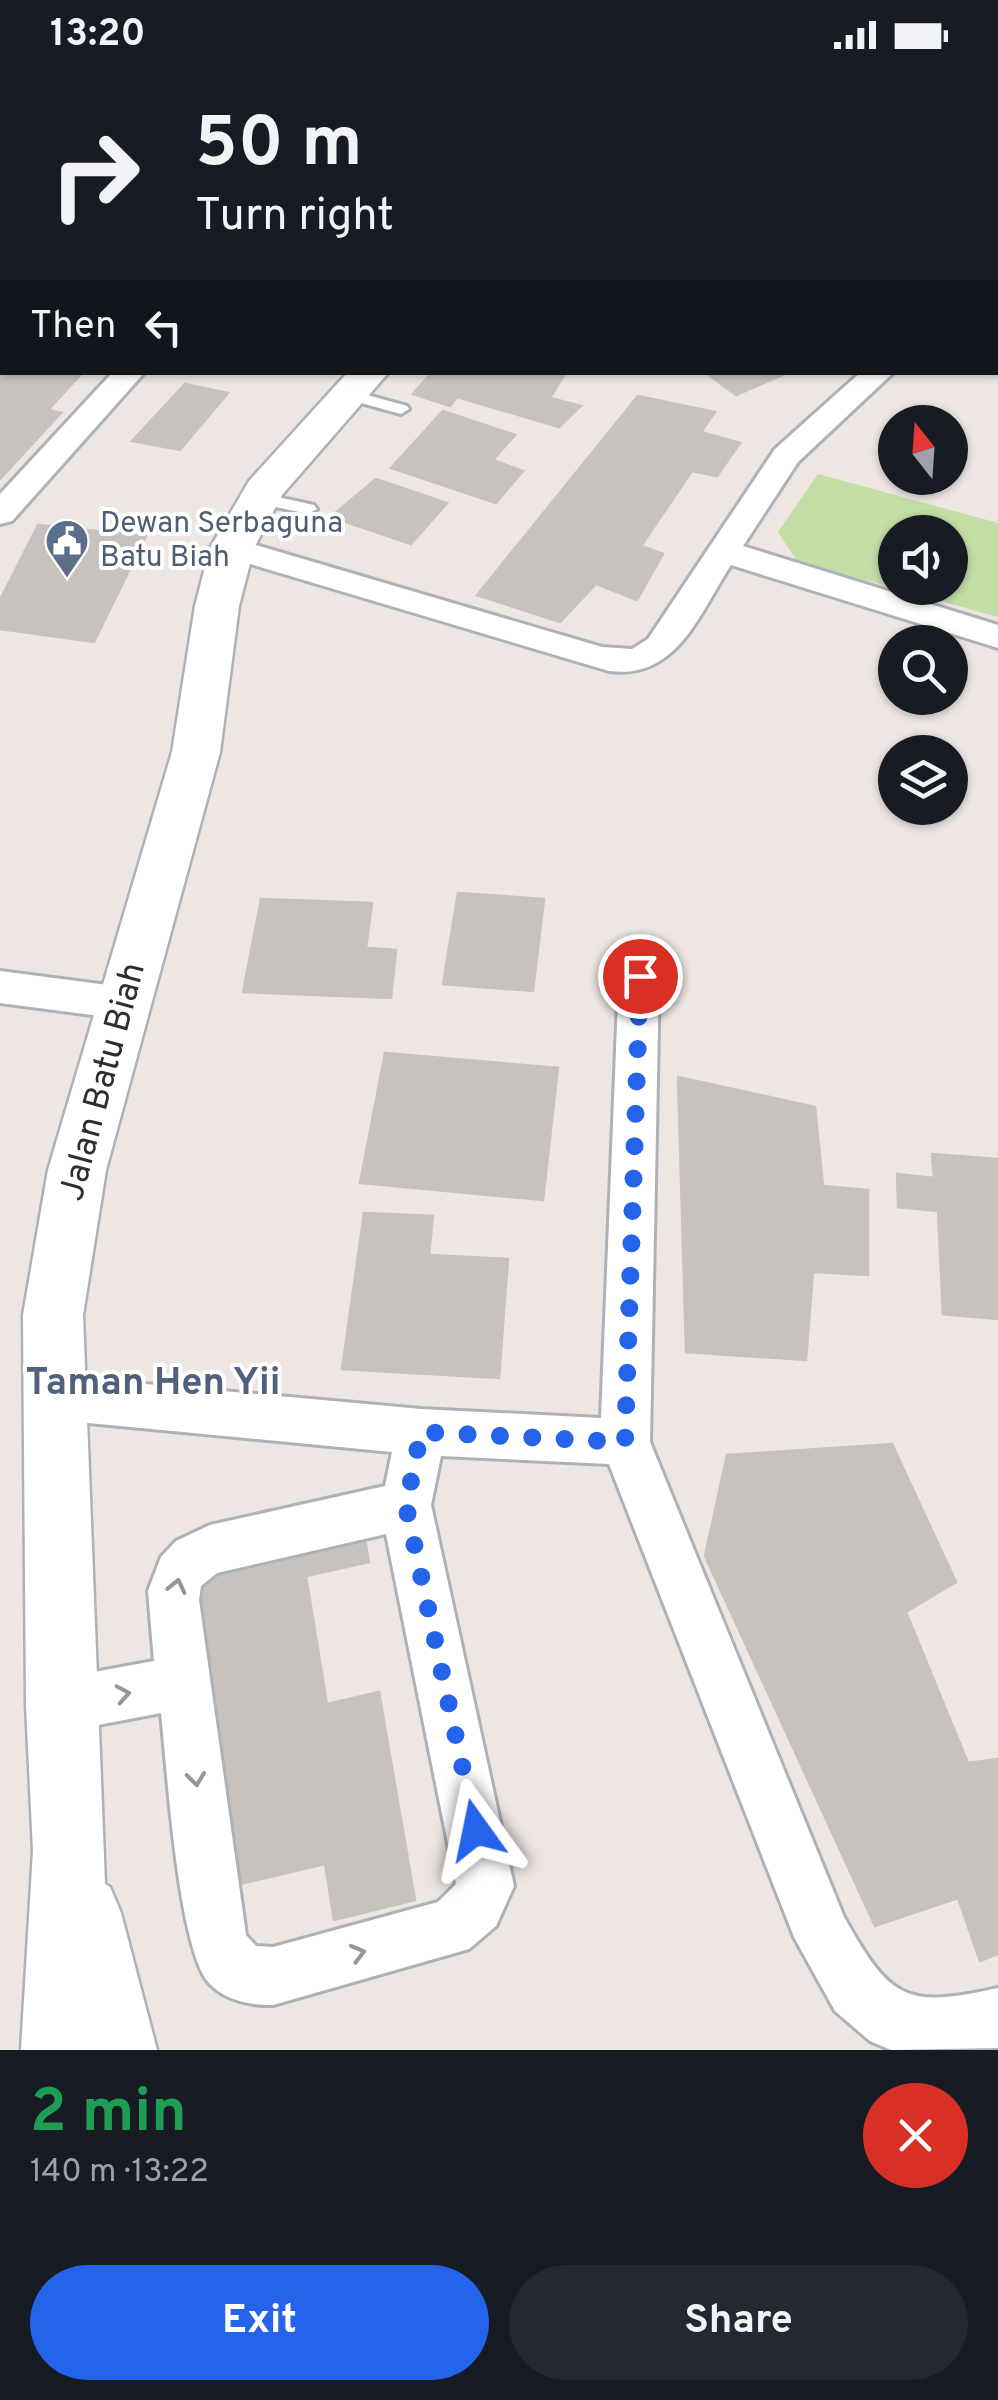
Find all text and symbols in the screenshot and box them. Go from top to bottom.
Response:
text: 13:20 [50,11,145,60]
text: 50 m [195,102,362,191]
icon: right [30,110,160,240]
text: Turn right [195,189,394,246]
icon: left [136,300,191,355]
text: Then [30,303,116,352]
north arrow [878,405,968,495]
map controls [878,405,968,825]
place label: Dewan Serbaguna Batu Biah [100,506,343,577]
button: sound [878,515,968,605]
public building icon: Dewan Serbaguna Batu Biah [44,518,90,579]
button: search [878,625,968,715]
button: layers [878,735,968,825]
pin [598,934,683,1019]
icon: arrive [613,949,668,1004]
street label: Jalan Batu Biah [51,958,157,1206]
district label: Taman Hen Yii [25,1360,281,1409]
one-way arrow [165,1578,186,1595]
one-way arrow [114,1684,131,1705]
one-way arrow [185,1771,206,1787]
position arrow [424,1778,528,1882]
one-way arrow [349,1944,366,1965]
text: 2 min [30,2077,187,2153]
button: close [863,2083,968,2188]
text: 140 m · 13:22 [30,2153,209,2193]
button: Exit [30,2265,489,2380]
button: Share [509,2265,968,2380]

